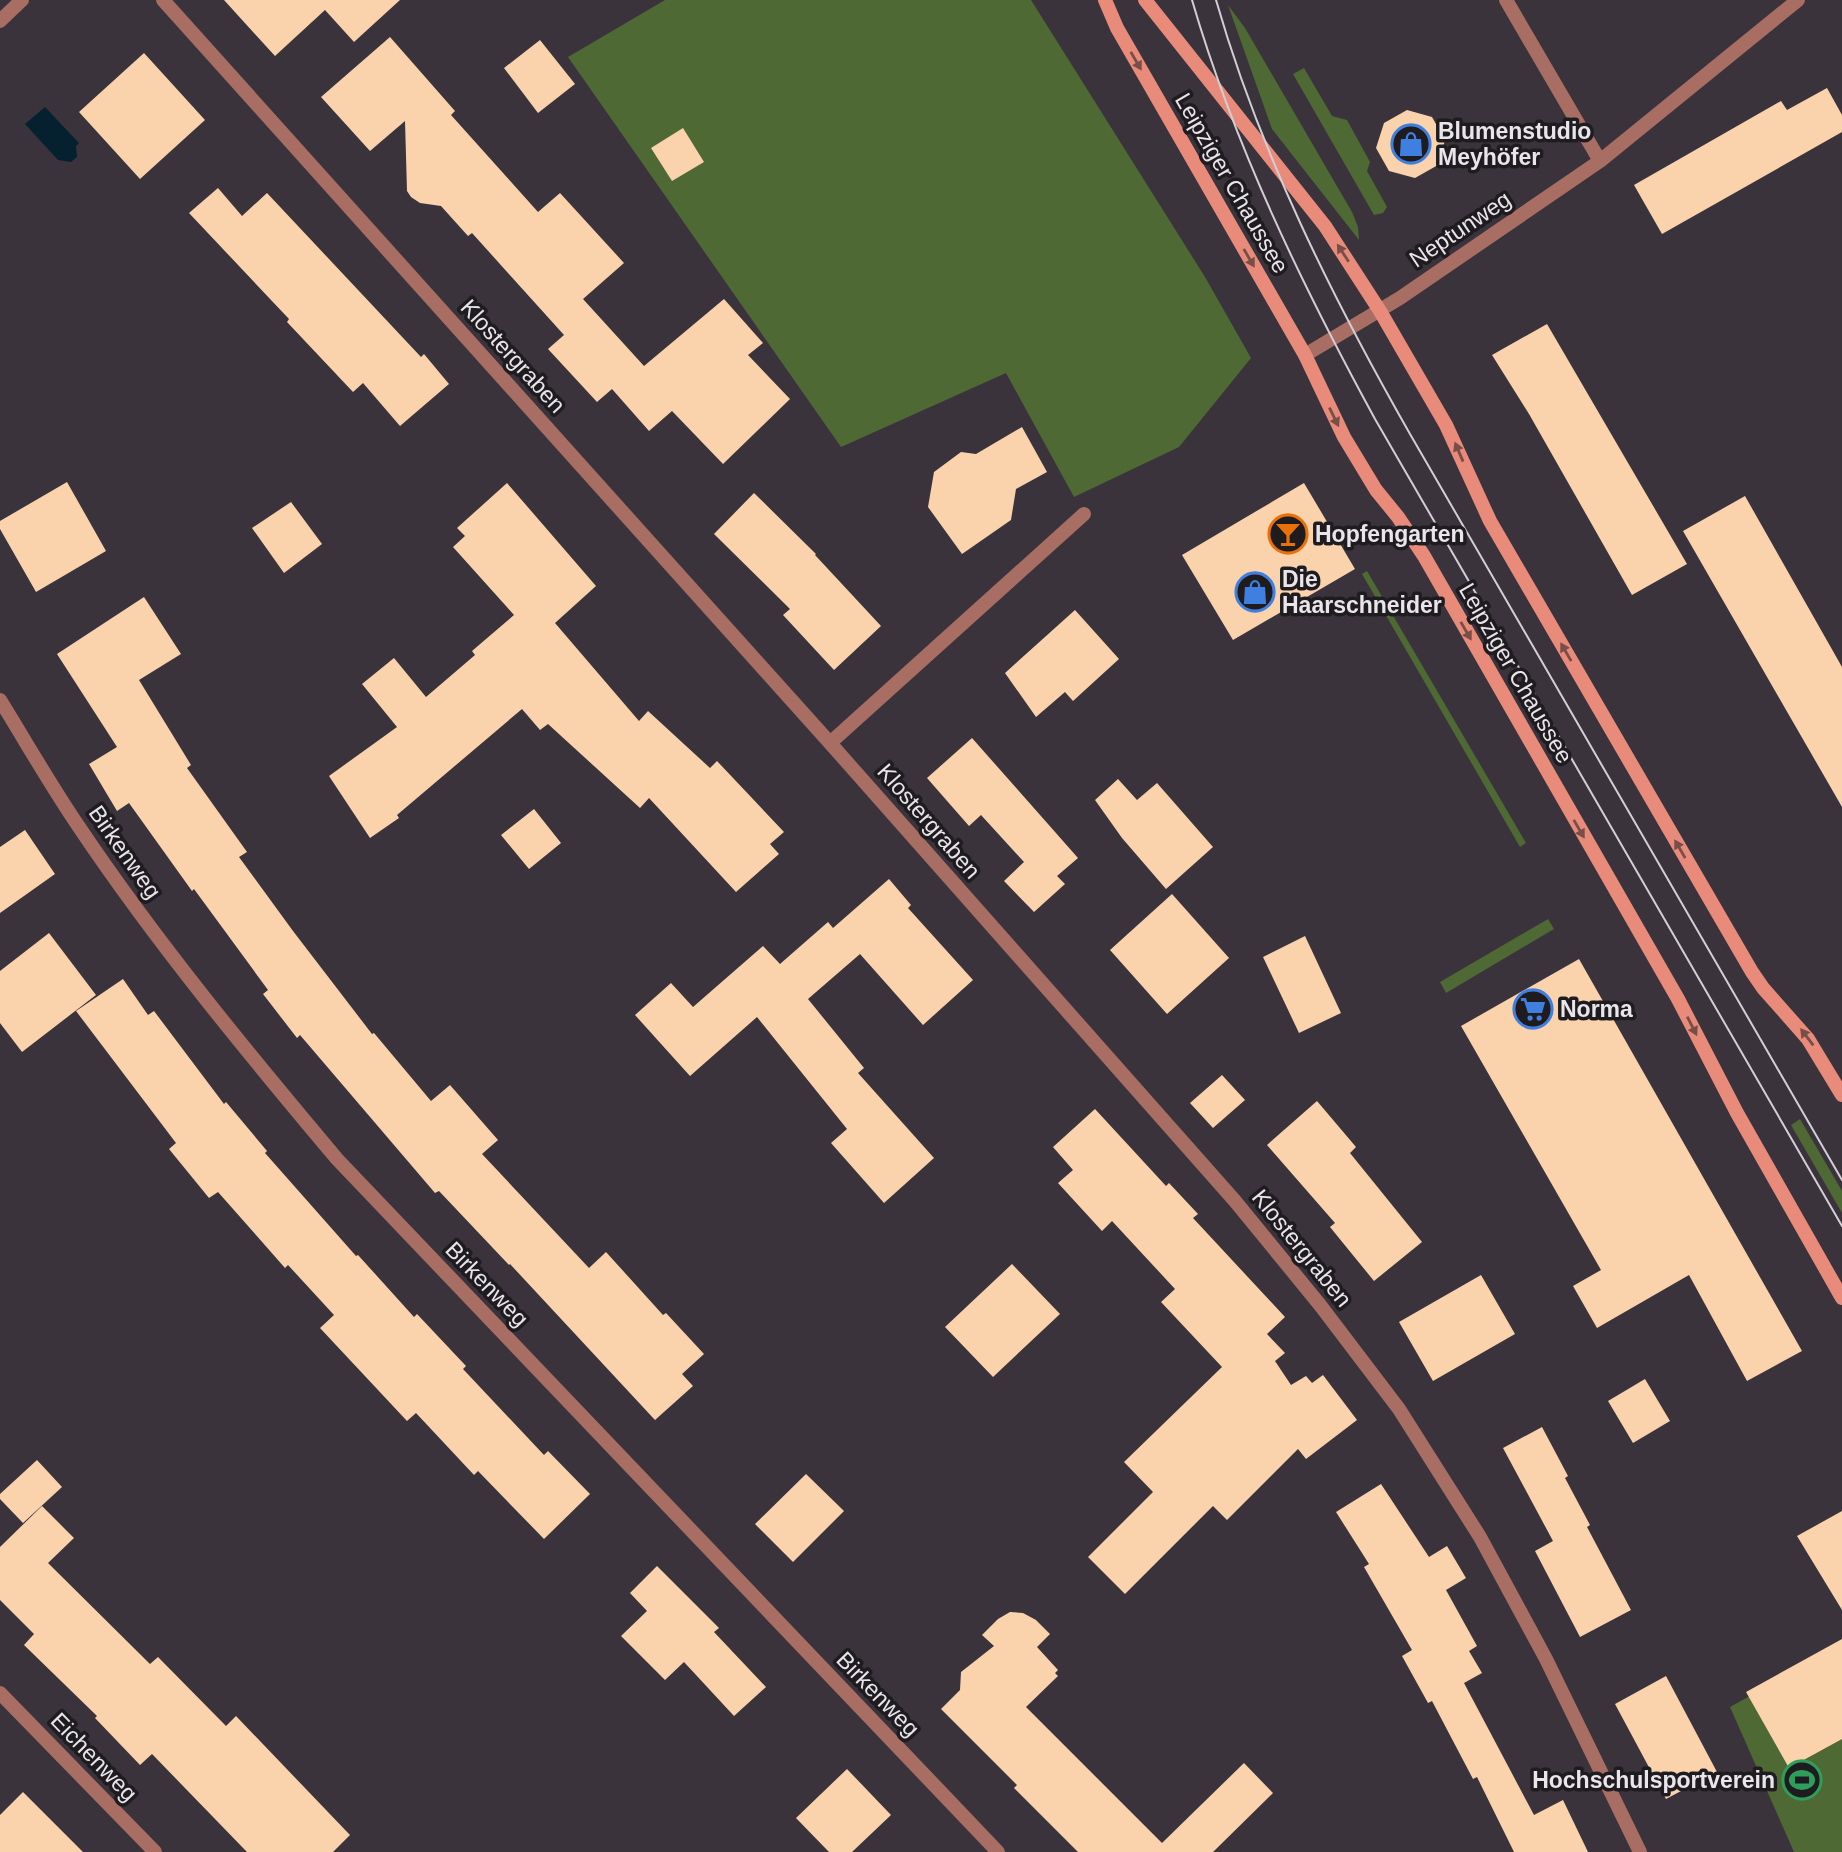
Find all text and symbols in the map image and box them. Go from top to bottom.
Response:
one-way arrow [1130,51,1142,70]
street label: Leipziger Chaussee [1170,88,1294,278]
place label: Blumenstudio Meyhöfer [1438,118,1591,170]
shop icon: Blumenstudio Meyhöfer [1390,123,1432,165]
street label: Neptunweg [1404,186,1516,272]
one-way arrow [1337,244,1350,263]
one-way arrow [1243,249,1255,268]
street label: Klostergraben [455,294,571,418]
one-way arrow [1329,407,1340,427]
one-way arrow [1453,441,1464,462]
bar icon: Hopfengarten [1267,513,1309,555]
place label: Hopfengarten [1315,521,1465,547]
place label: Die Haarschneider [1282,566,1442,618]
shop icon: Die Haarschneider [1234,571,1276,613]
street label: Leipziger Chaussee [1454,578,1578,768]
one-way arrow [1460,621,1472,641]
one-way arrow [1560,643,1573,662]
street label: Klostergraben [872,758,986,884]
street label: Birkenweg [84,801,166,903]
one-way arrow [1573,819,1585,838]
one-way arrow [1675,839,1687,859]
supermarket icon: Norma [1512,988,1554,1030]
place label: Norma [1560,996,1633,1022]
one-way arrow [1686,1016,1698,1036]
one-way arrow [1800,1028,1814,1046]
street label: Klostergraben [1247,1184,1357,1312]
street label: Birkenweg [440,1236,534,1332]
street label: Birkenweg [831,1646,925,1742]
street label: Eichenweg [46,1707,142,1807]
sports icon: Hochschulsportverein [1781,1759,1823,1801]
place label: Hochschulsportverein [1532,1767,1775,1793]

